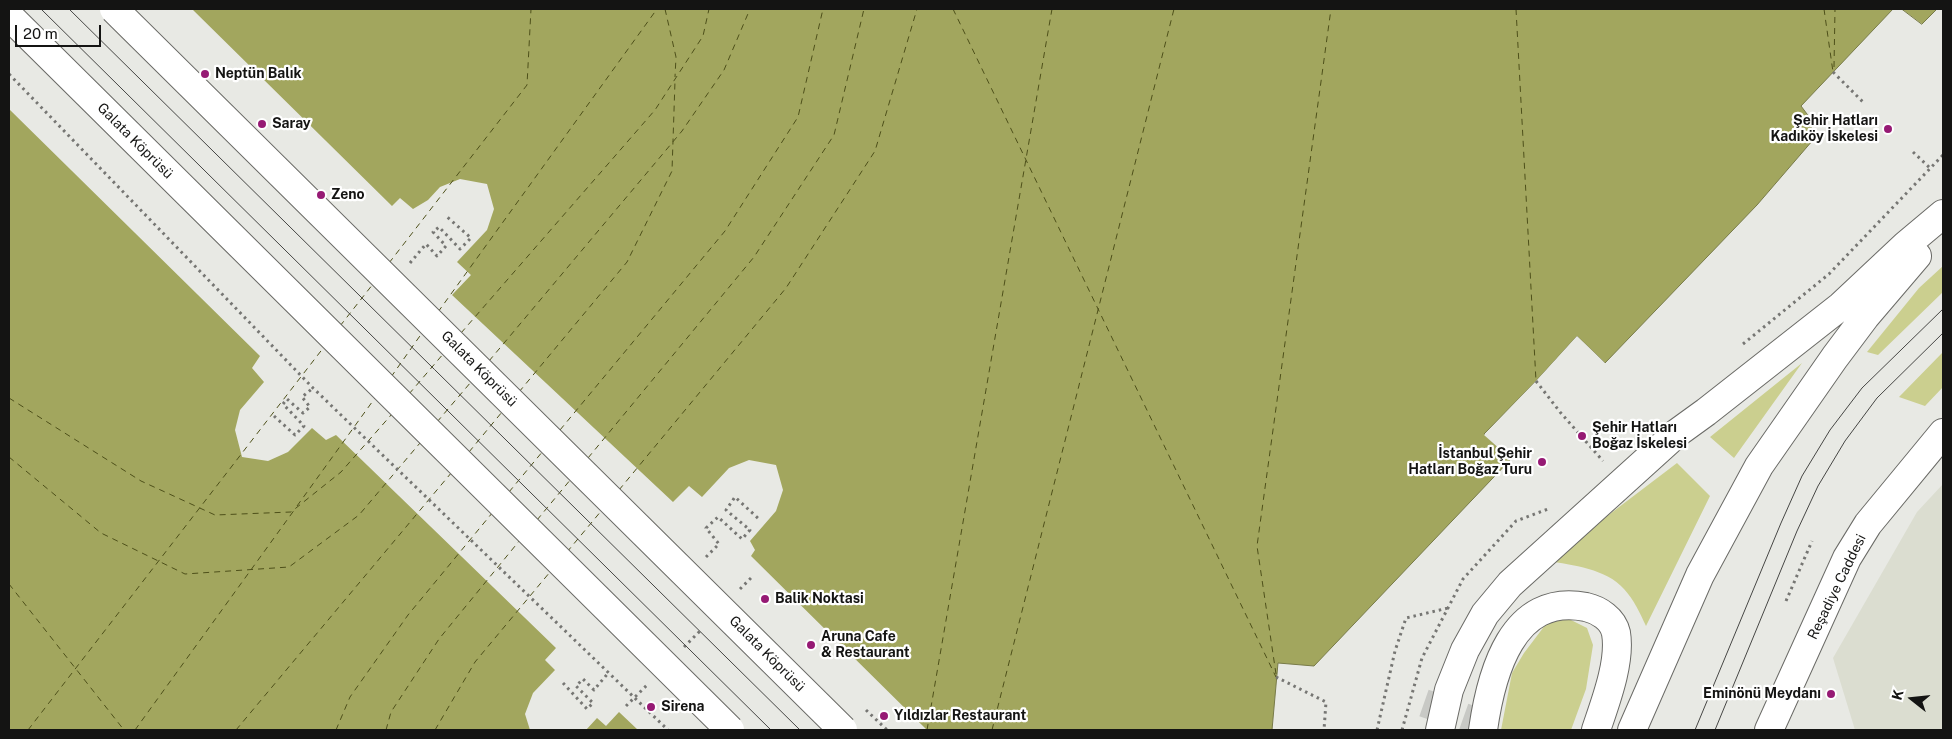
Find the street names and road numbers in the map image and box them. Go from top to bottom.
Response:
street label: Galata Köprüsü [94,100,176,182]
street label: Galata Köprüsü [438,328,520,410]
street label: Reşadiye Caddesi [1804,532,1870,642]
street label: Galata Köprüsü [726,613,808,695]

